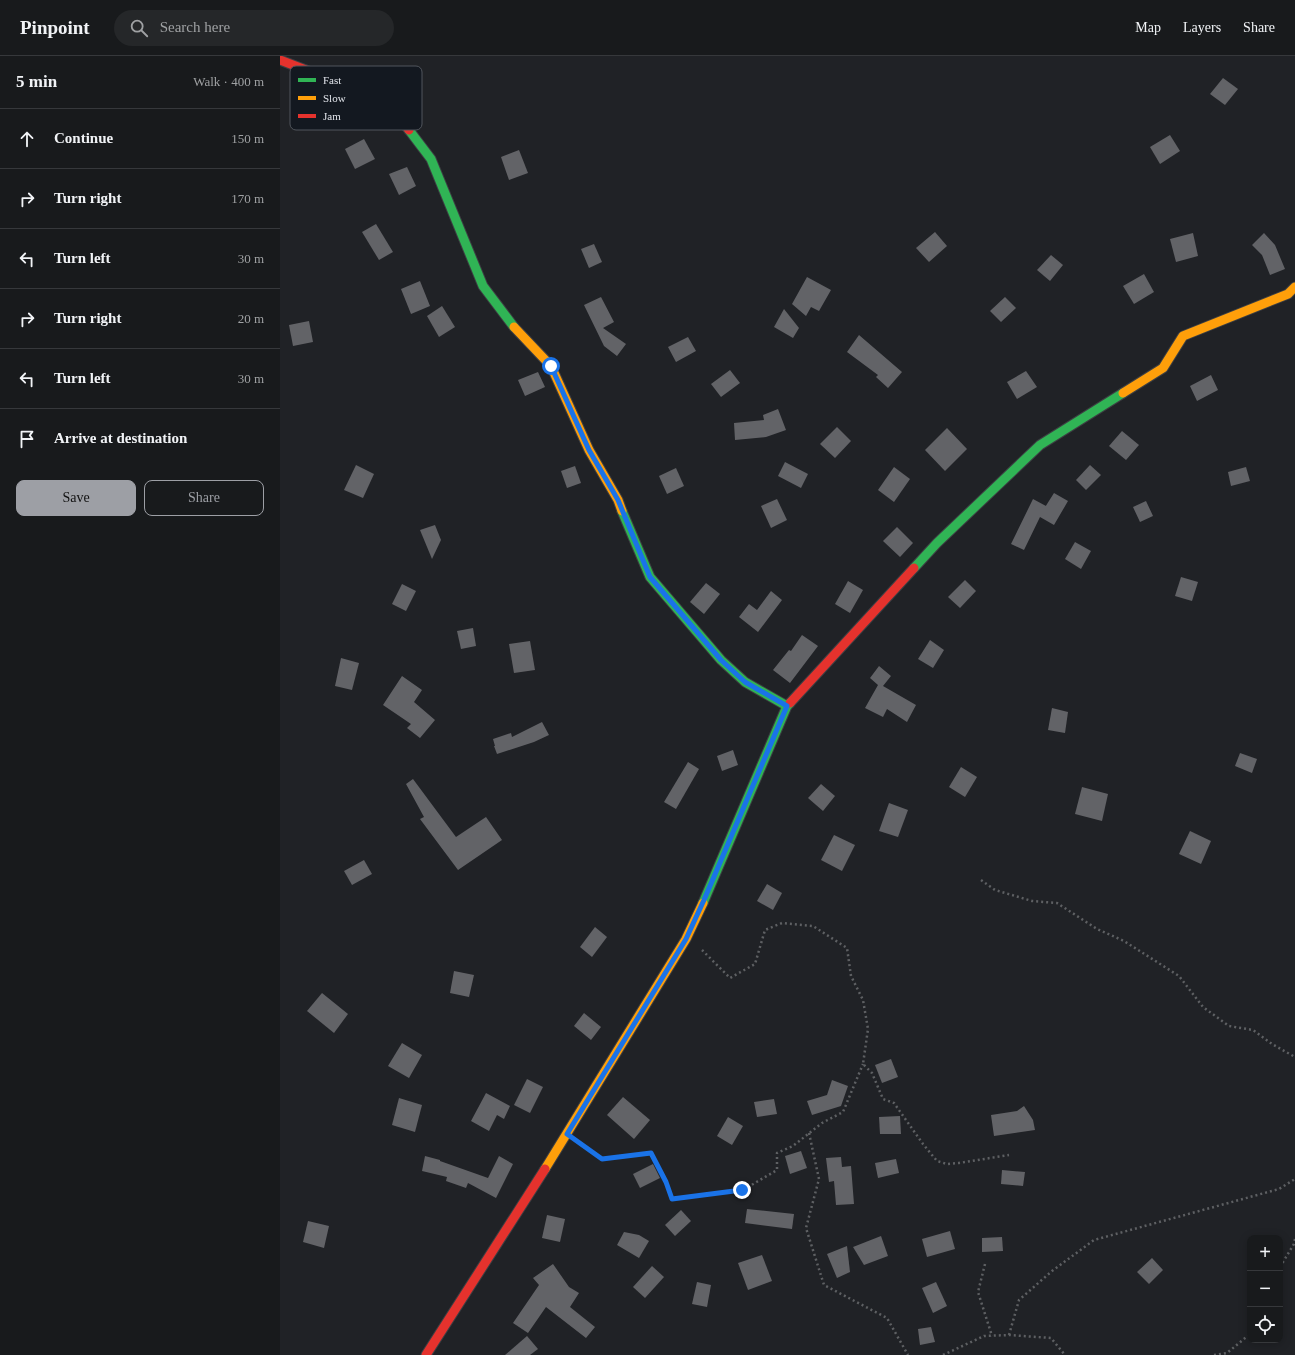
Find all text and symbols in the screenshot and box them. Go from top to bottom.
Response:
search box [114,10,394,46]
text: Pinpoint [20,17,90,38]
icon: search [128,17,150,39]
text: Search here [160,19,230,35]
text: Map [1135,20,1161,35]
text: Layers [1183,20,1221,35]
text: Share [1243,20,1275,35]
legend [290,66,422,130]
text: 5 min [16,72,57,91]
text: Walk · 400 m [193,74,264,89]
text: Fast [323,74,341,86]
text: Slow [323,92,346,104]
text: Jam [323,110,341,122]
icon: ahead [16,128,38,150]
text: Continue [54,130,113,146]
text: 150 m [231,131,264,146]
icon: right [16,188,38,210]
text: Turn right [54,190,121,206]
text: 170 m [231,191,264,206]
icon: left [16,248,38,270]
text: Turn left [54,250,111,266]
text: 30 m [238,251,264,266]
icon: right [16,308,38,330]
text: Turn right [54,310,121,326]
text: 20 m [238,311,264,326]
route start [542,357,560,375]
icon: left [16,368,38,390]
text: Turn left [54,370,111,386]
text: 30 m [238,371,264,386]
icon: arrive [16,428,38,450]
text: Arrive at destination [54,430,187,446]
button: Save [16,480,136,516]
button: Share [144,480,264,516]
route end [733,1181,751,1199]
map controls [1247,1235,1283,1343]
button: + [1247,1235,1283,1271]
button: − [1247,1271,1283,1307]
button: locate [1247,1307,1283,1343]

